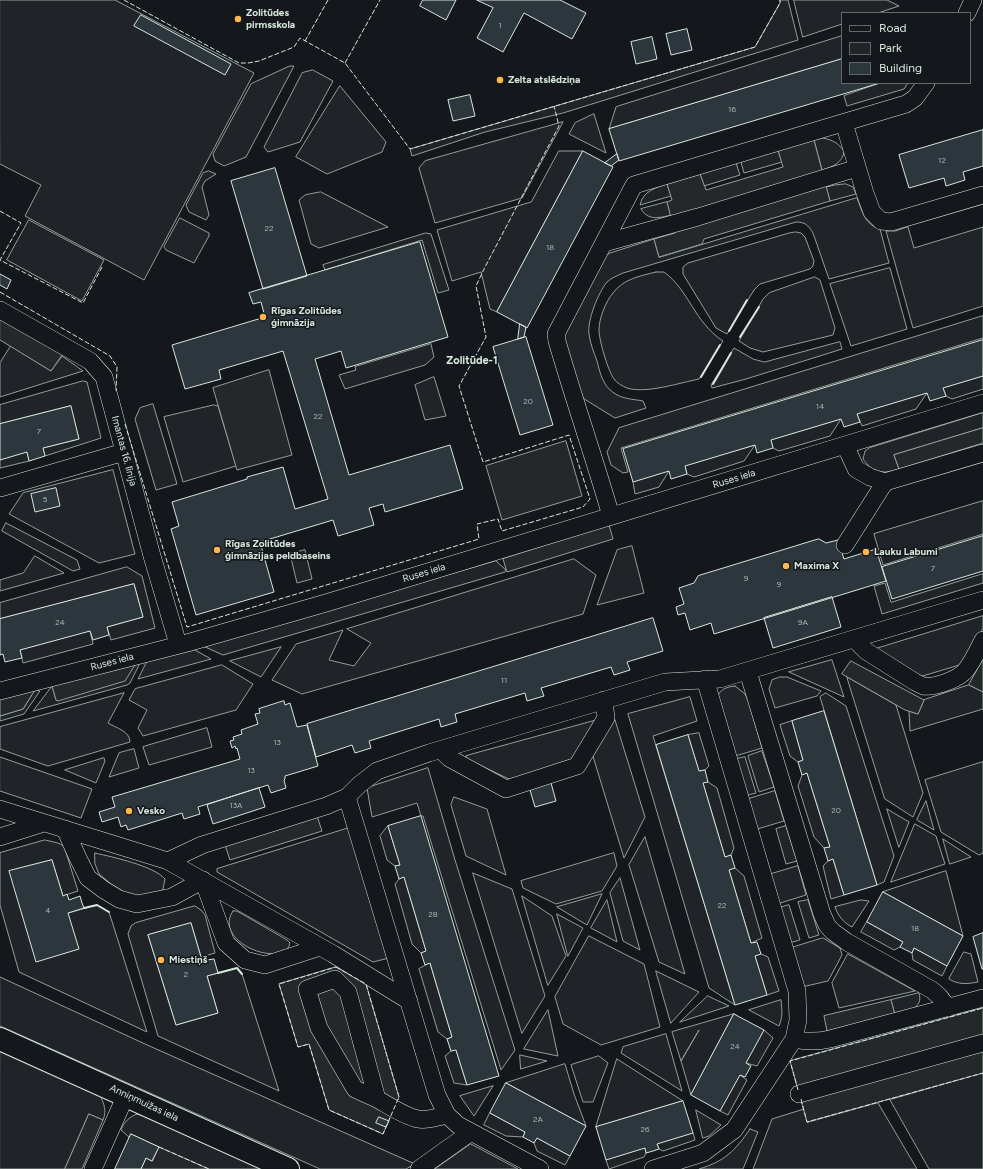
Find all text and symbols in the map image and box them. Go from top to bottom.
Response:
place label: Zolitūdes pirmsskola [246,7,295,30]
legend [841,12,971,84]
marker: Zolitūdes pirmsskola [233,14,243,24]
house number: 1 [498,21,502,31]
text: Road [879,21,907,35]
text: Park [879,41,902,55]
text: Building [879,61,922,75]
place label: Zelta atslēdziņa [508,74,580,86]
marker: Zelta atslēdziņa [495,75,505,85]
house number: 16 [728,105,736,115]
house number: 12 [938,156,946,166]
house number: 22 [265,224,273,234]
house number: 18 [546,243,554,253]
place label: Rīgas Zolitūdes ģimnāzija [271,305,342,328]
marker: Rīgas Zolitūdes ģimnāzija [258,312,268,322]
district label: Zolitūde-1 [446,354,498,368]
house number: 20 [523,397,533,407]
house number: 14 [816,402,824,412]
house number: 22 [314,412,322,422]
street label: Imantas 16. līnija [109,414,139,488]
house number: 7 [37,427,41,437]
street label: Ruses iela [711,467,757,491]
house number: 5 [43,495,47,505]
place label: Rīgas Zolitūdes ģimnāzijas peldbaseins [225,538,330,562]
marker: Rīgas Zolitūdes ģimnāzijas peldbaseins [212,545,222,555]
place label: Lauku Labumi [874,546,937,558]
marker: Lauku Labumi [861,547,871,557]
place label: Maxima X [794,560,839,572]
street label: Ruses iela [401,561,447,585]
marker: Maxima X [781,561,791,571]
house number: 7 [931,564,935,574]
house number: 9 [744,574,748,584]
house number: 9 [777,580,781,590]
house number: 24 [55,618,65,628]
house number: 9A [798,618,808,628]
street label: Ruses iela [89,650,135,674]
house number: 11 [501,676,507,686]
house number: 13 [273,738,281,748]
house number: 13 [247,766,255,776]
house number: 13A [229,801,243,811]
place label: Vesko [137,805,165,817]
marker: Vesko [124,806,134,816]
house number: 20 [831,806,841,816]
house number: 22 [718,901,726,911]
house number: 4 [46,906,50,916]
house number: 2B [428,910,438,920]
house number: 18 [911,924,919,934]
place label: Miestiņš [169,954,208,966]
marker: Miestiņš [156,955,166,965]
house number: 2 [184,970,188,980]
house number: 24 [730,1042,740,1052]
street label: Anniņmuižas iela [108,1082,180,1124]
house number: 2A [533,1115,543,1125]
house number: 26 [641,1125,649,1135]

